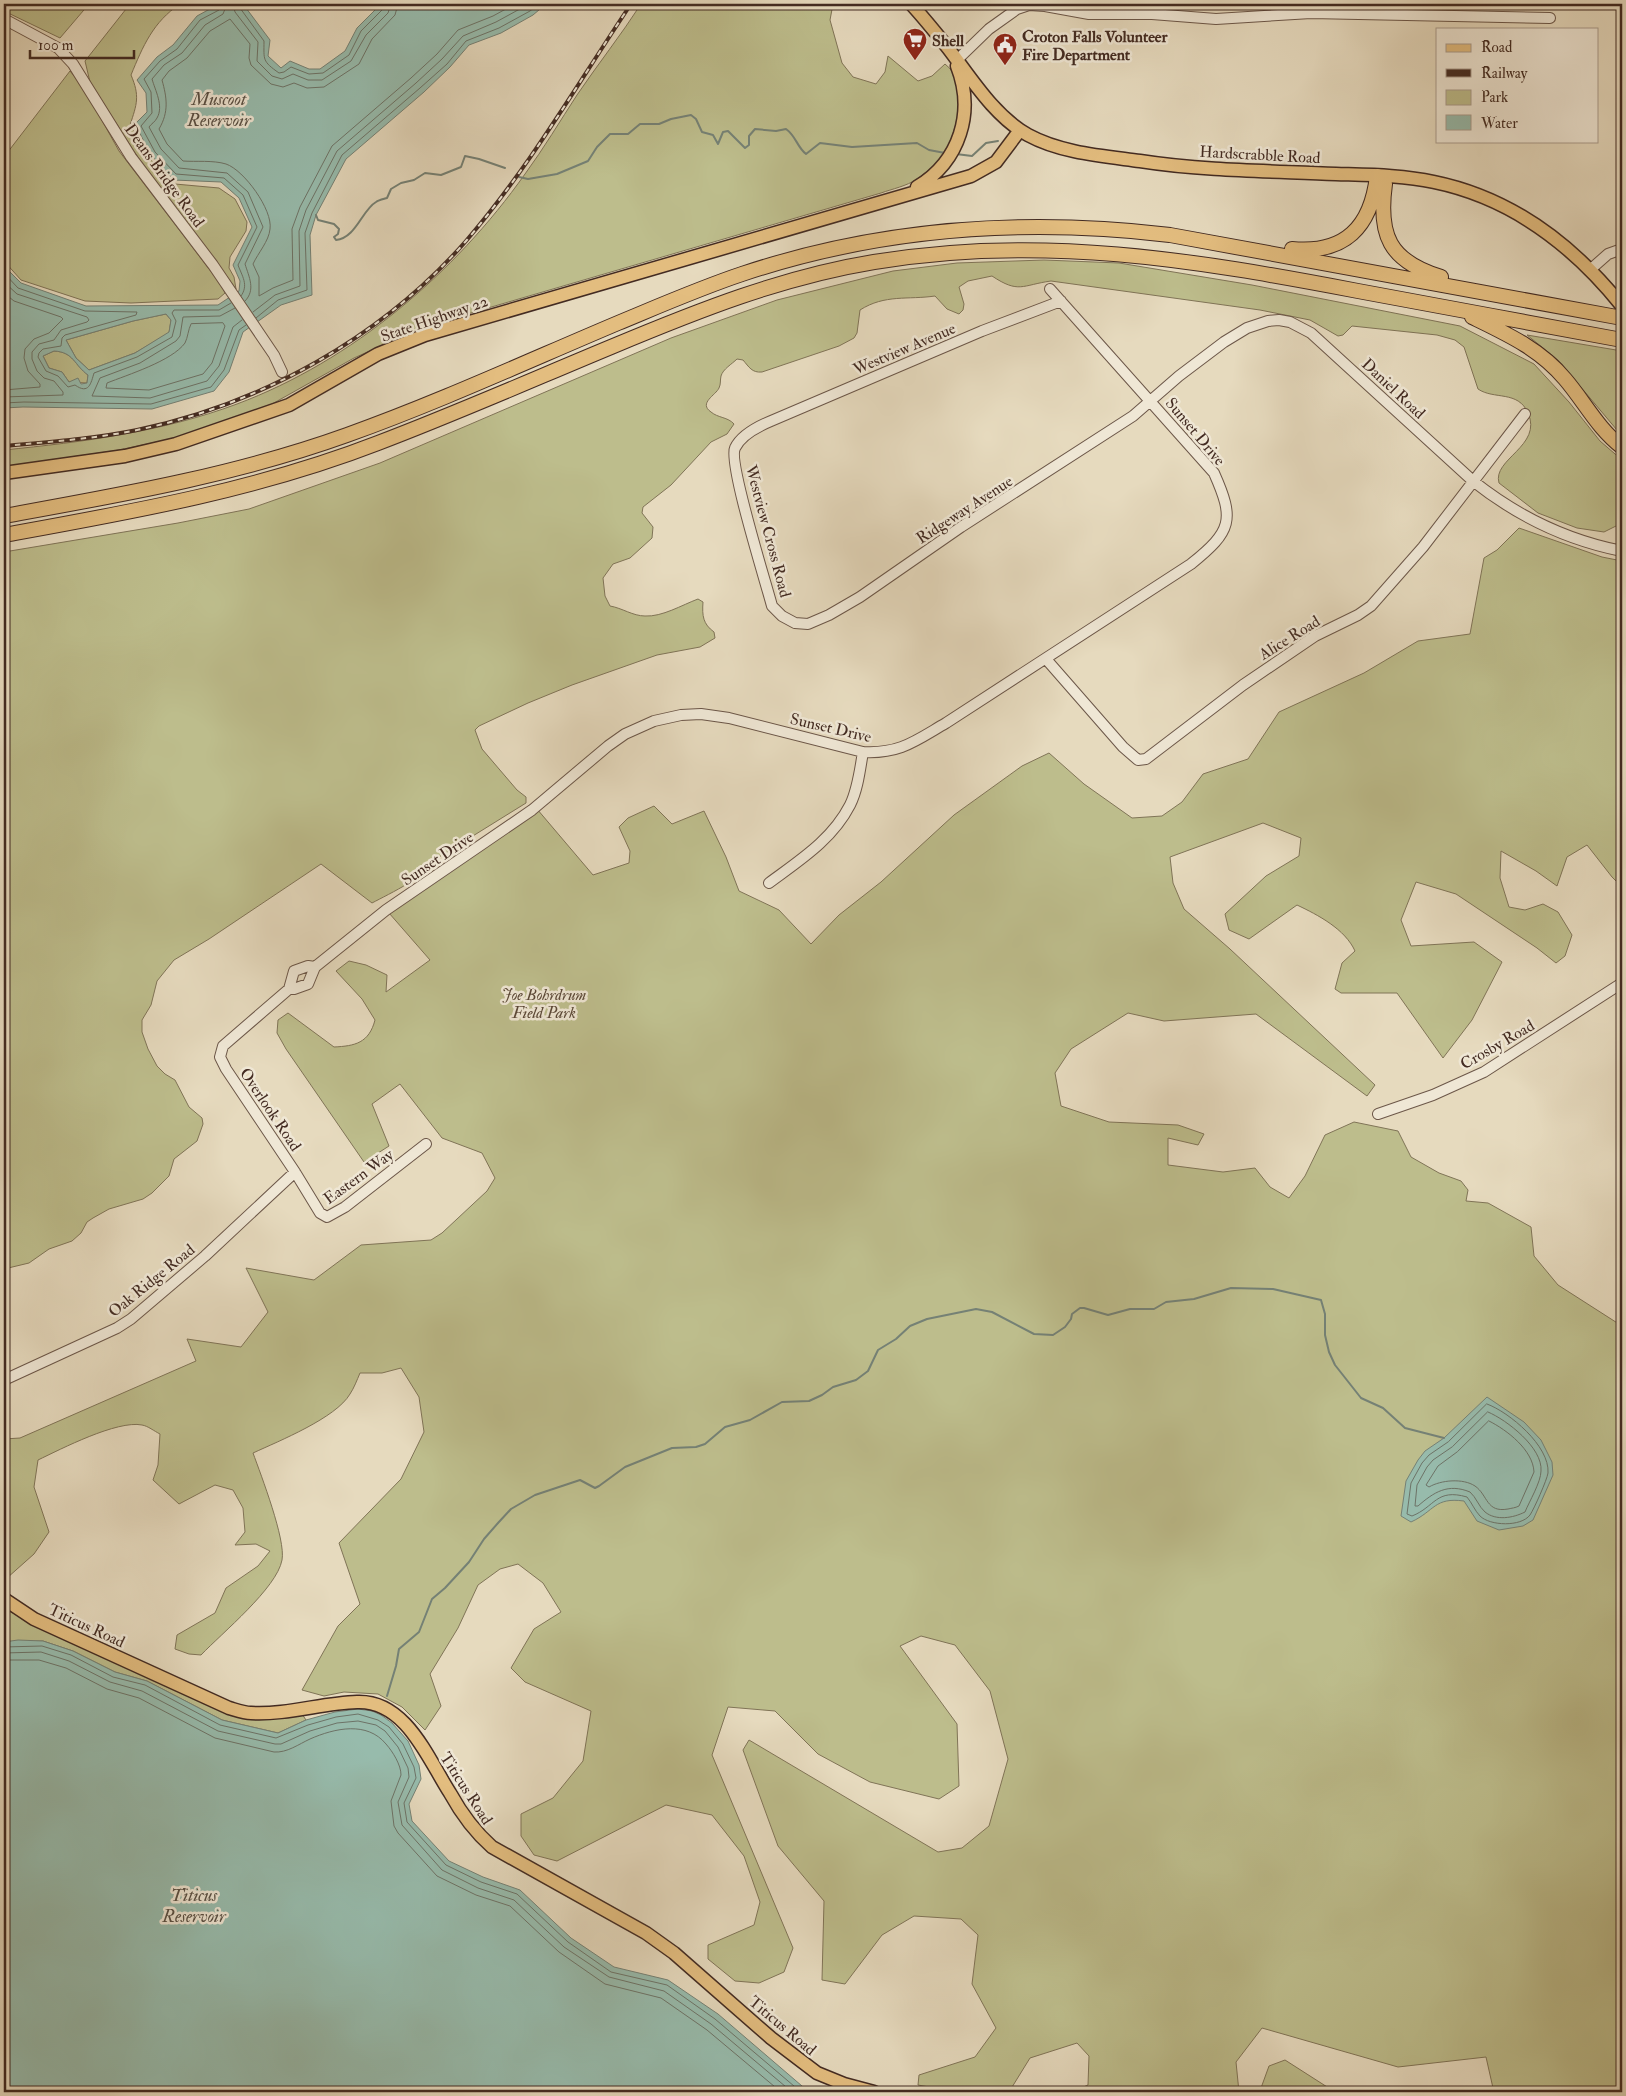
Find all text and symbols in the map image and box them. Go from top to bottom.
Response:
supermarket icon: Shell [902,27,928,61]
place label: Croton Falls Volunteer Fire Department [1022,27,1169,66]
scale bar [30,28,134,60]
legend [1436,28,1598,142]
place label: Shell [932,31,965,51]
public building icon: Croton Falls Volunteer Fire Department [992,32,1018,66]
text: 100 m [38,36,74,55]
text: Road [1481,38,1513,57]
text: Railway [1481,64,1528,83]
water label: Muscoot Reservoir [186,88,252,132]
text: Park [1481,88,1508,107]
text: Water [1480,114,1518,133]
street label: Deans Bridge Road [120,120,209,231]
street label: Hardscrabble Road [1199,142,1321,168]
street label: State Highway 22 [378,291,491,347]
street label: Westview Avenue [849,318,959,380]
street label: Daniel Road [1357,354,1429,423]
street label: Sunset Drive [1161,394,1230,470]
street label: Westview Cross Road [740,462,795,600]
street label: Ridgeway Avenue [913,471,1017,548]
street label: Alice Road [1254,611,1324,665]
street label: Sunset Drive [788,709,874,747]
street label: Sunset Drive [398,827,478,890]
park label: Joe Bohrdrum Field Park [502,985,587,1023]
street label: Crosby Road [1457,1016,1538,1074]
street label: Overlook Road [235,1064,305,1155]
street label: Eastern Way [320,1144,398,1209]
street label: Oak Ridge Road [104,1240,199,1322]
street label: Titicus Road [45,1599,128,1652]
street label: Titicus Road [435,1749,497,1829]
water label: Titicus Reservoir [161,1884,227,1928]
street label: Titicus Road [744,1992,820,2060]

